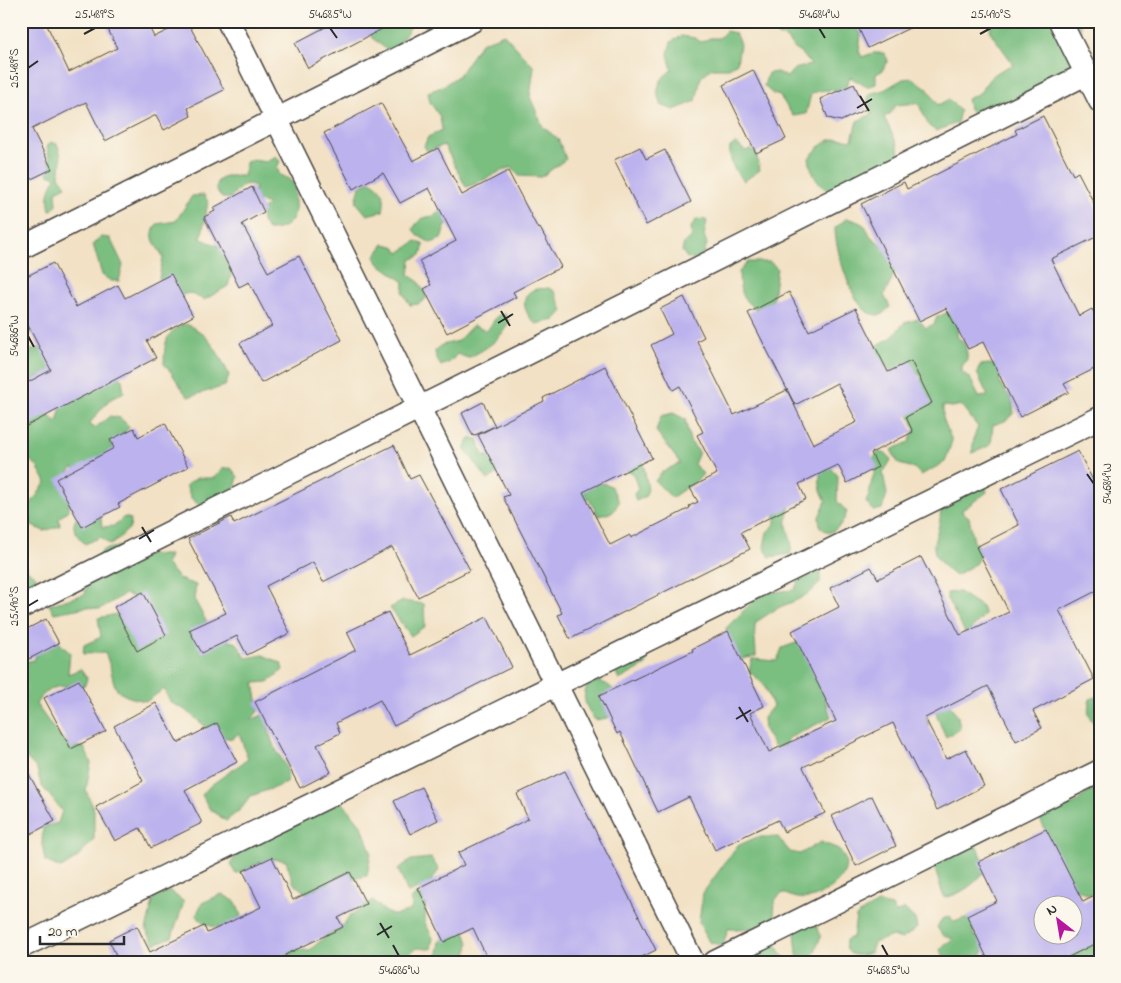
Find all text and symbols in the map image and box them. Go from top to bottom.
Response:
text: 25.489°S [75,6,115,24]
text: 54.685°W [308,6,352,24]
text: 54.684°W [798,6,840,24]
text: 25.490°S [971,6,1011,24]
text: 25.489°S [6,48,24,88]
text: 54.686°W [6,315,24,357]
text: 54.684°W [1099,463,1117,505]
text: 25.490°S [6,586,24,626]
north arrow [1034,896,1084,946]
text: N [1043,899,1062,922]
scale bar [40,913,124,945]
text: 20 m [48,921,78,943]
text: 54.686°W [378,962,420,980]
text: 54.685°W [866,962,910,980]

